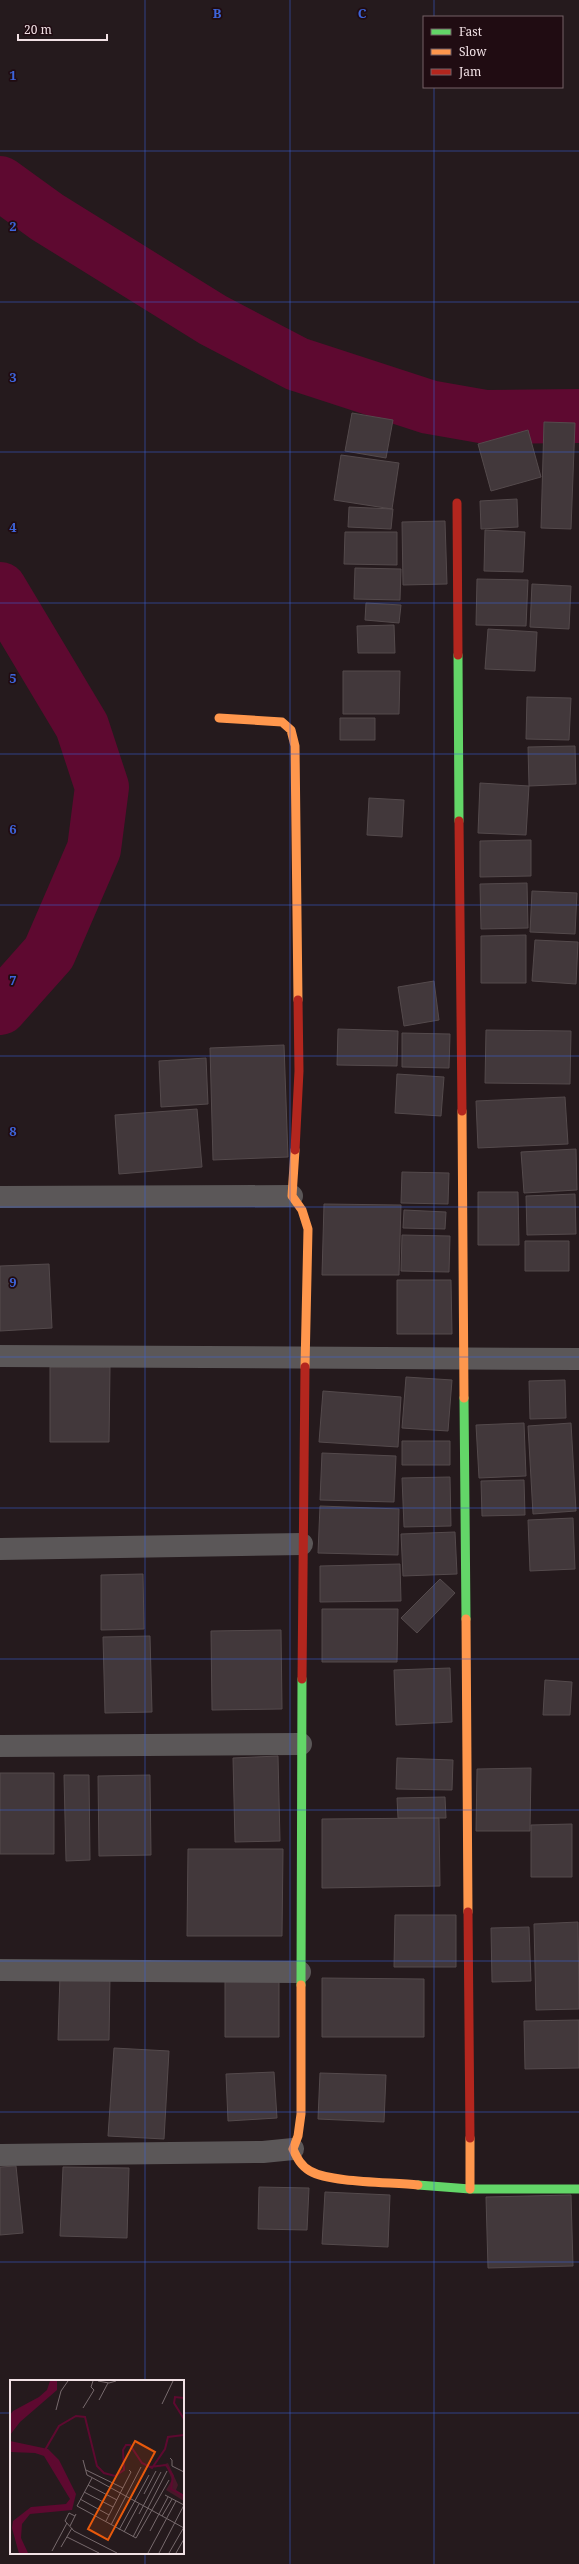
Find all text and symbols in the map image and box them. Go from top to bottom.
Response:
text: B [213,4,222,22]
text: C [358,4,367,22]
scale bar [18,16,107,42]
legend [423,16,563,88]
text: 20 m [24,21,52,38]
text: Fast [459,23,482,40]
text: Slow [459,43,487,60]
text: Jam [458,63,481,80]
text: 1 [9,66,17,84]
text: 2 [9,217,17,235]
text: 3 [9,368,17,386]
text: 4 [9,518,17,536]
text: 5 [9,669,17,687]
text: 6 [9,820,17,838]
text: 7 [9,971,17,989]
text: 8 [9,1122,17,1140]
text: 9 [9,1273,17,1291]
inset map [10,2380,184,2554]

